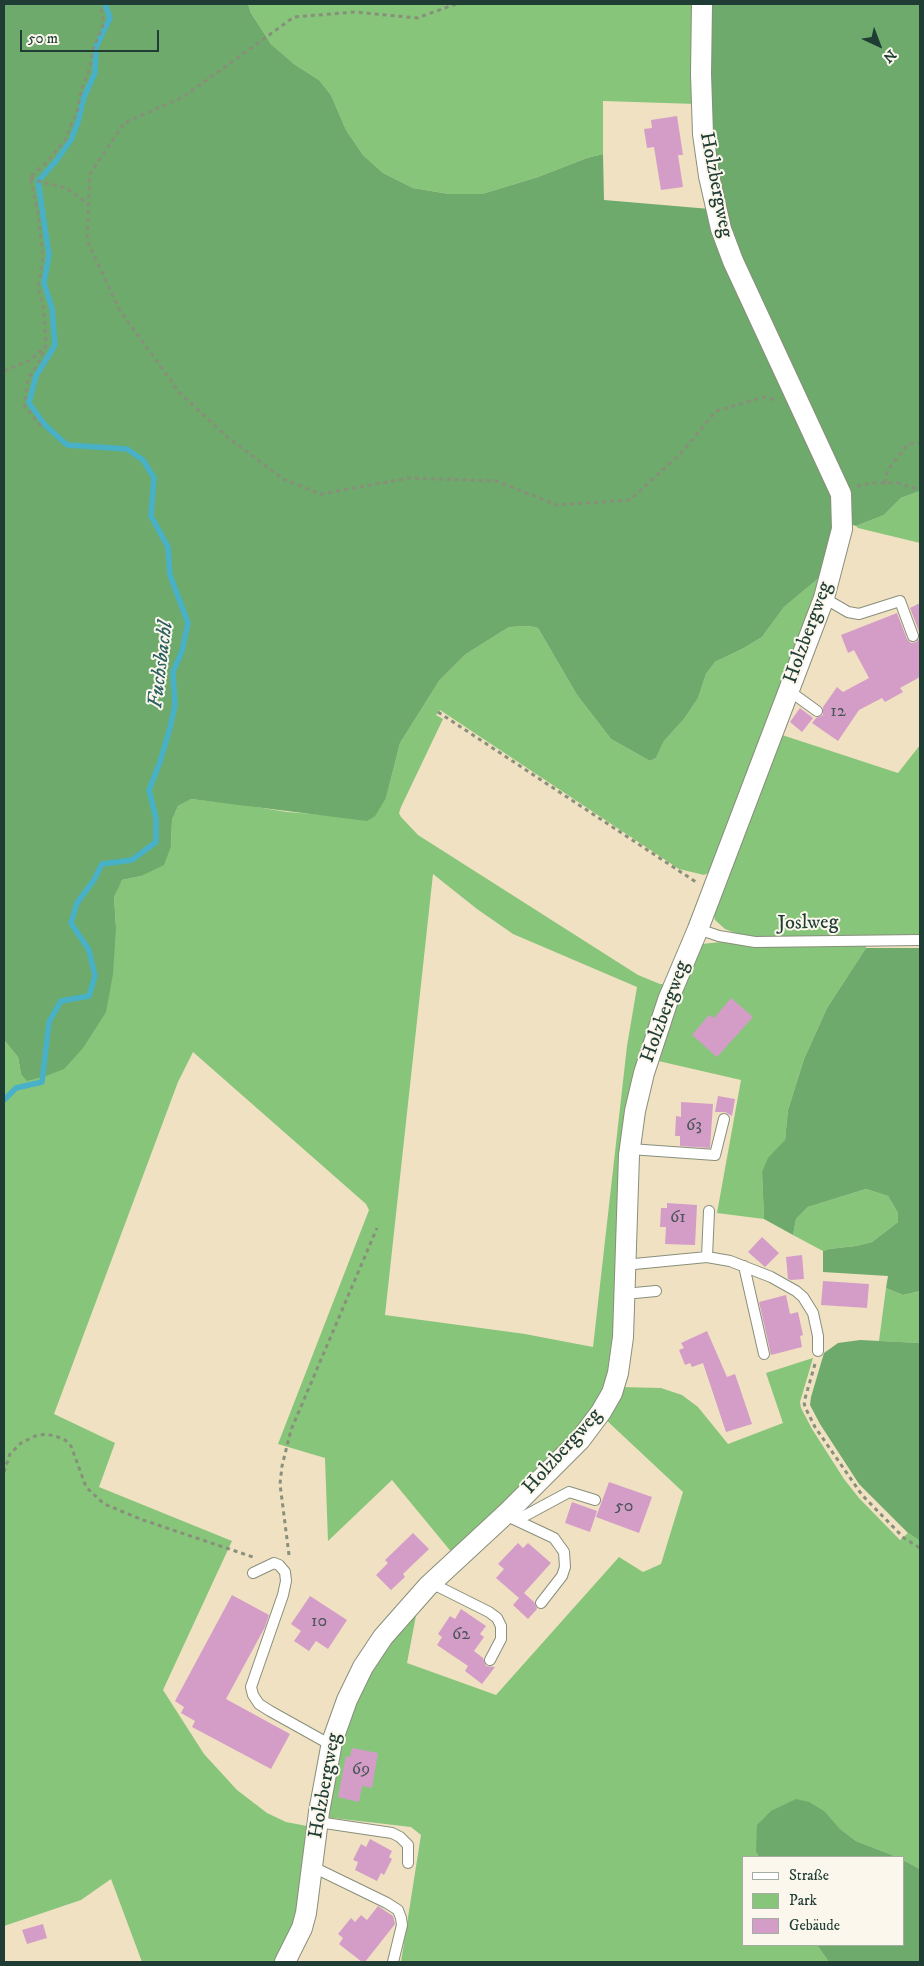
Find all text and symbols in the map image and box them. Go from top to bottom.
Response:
scale bar [22,20,161,52]
north arrow [854,20,904,70]
text: 50 m [28,29,58,48]
text: N [879,45,900,66]
street label: Holzbergweg [693,130,737,240]
street label: Holzbergweg [779,579,839,687]
water label: Fuchsbachl [144,620,180,710]
house number: 12 [830,701,846,723]
street label: Joslweg [777,911,839,937]
street label: Holzbergweg [636,958,696,1066]
house number: 63 [686,1115,702,1137]
house number: 61 [670,1207,686,1229]
street label: Holzbergweg [518,1404,608,1500]
house number: 50 [615,1496,633,1518]
house number: 10 [311,1611,327,1633]
house number: 62 [452,1624,470,1646]
street label: Holzbergweg [305,1731,347,1841]
house number: 69 [352,1759,370,1781]
legend [742,1856,904,1946]
text: Straße [789,1866,829,1885]
text: Park [789,1891,817,1910]
text: Gebäude [789,1916,840,1935]

